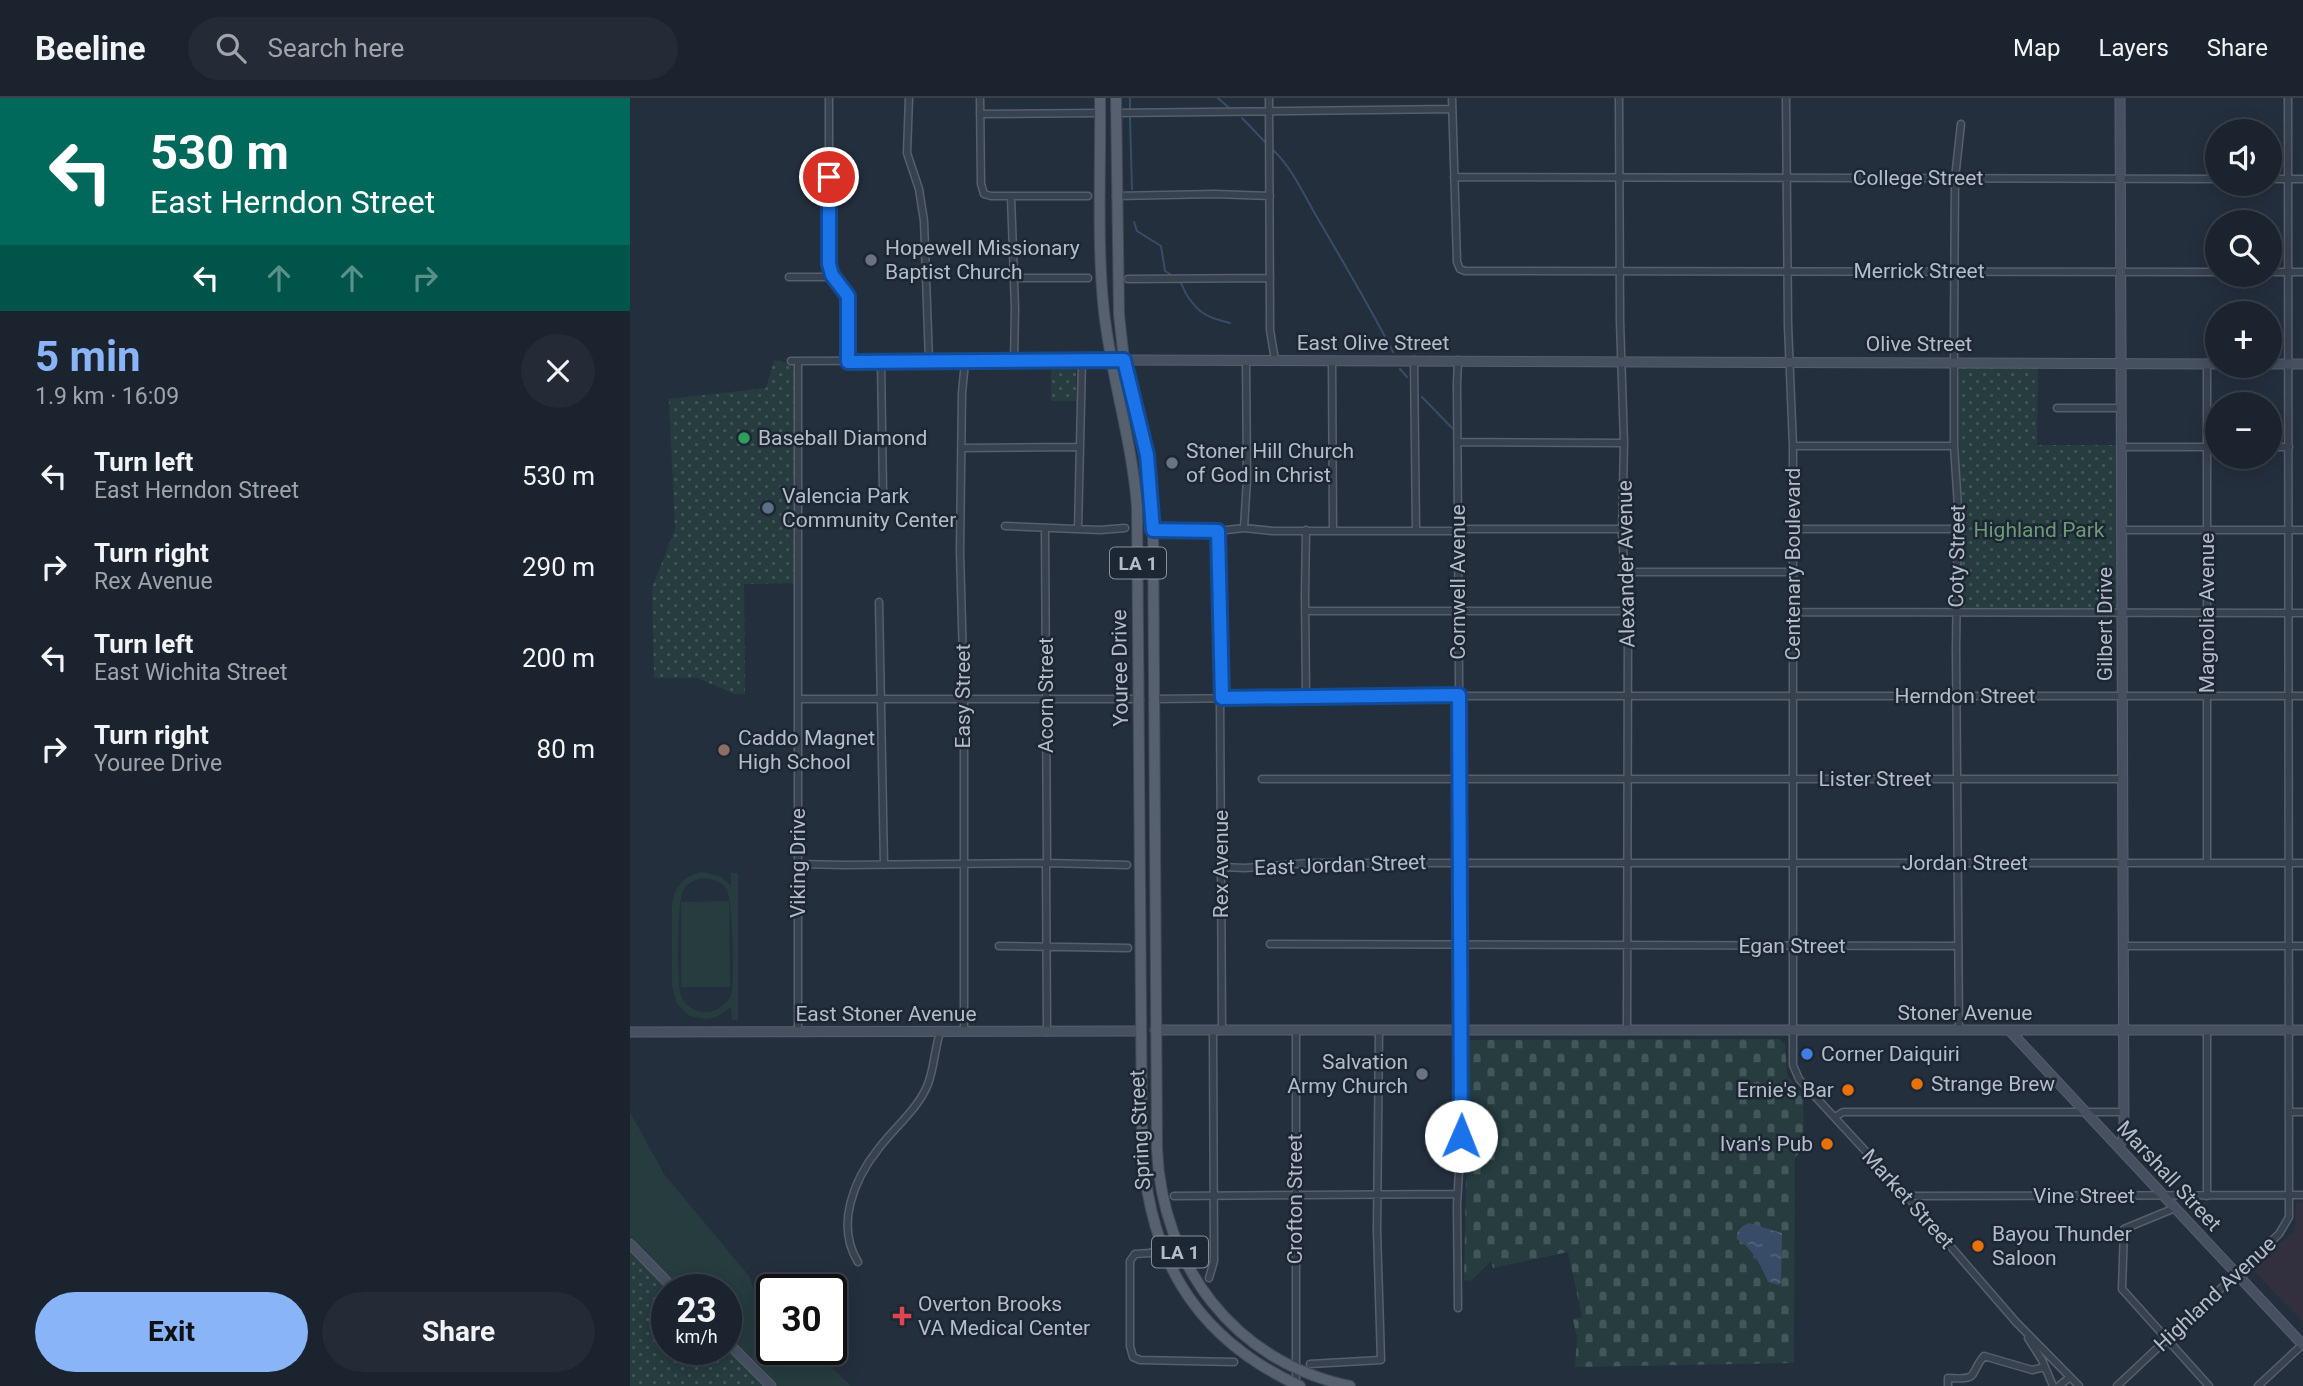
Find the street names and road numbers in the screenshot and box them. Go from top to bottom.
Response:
street label: College Street [1853,166,1983,190]
street label: Merrick Street [1853,259,1985,283]
street label: East Olive Street [1297,331,1449,355]
street label: Olive Street [1866,332,1972,356]
street label: Centenary Boulevard [1781,468,1805,660]
street label: Alexander Avenue [1613,480,1639,648]
street label: Cornwell Avenue [1446,504,1470,660]
street label: Coty Street [1944,504,1970,608]
street label: Magnolia Avenue [2195,533,2219,693]
road number: LA 1 [1110,548,1166,578]
street label: Gilbert Drive [2093,567,2117,681]
street label: Youree Drive [1107,609,1133,727]
street label: Acorn Street [1034,637,1058,753]
street label: Easy Street [951,644,975,748]
street label: Herndon Street [1895,684,2036,708]
street label: Lister Street [1819,767,1932,791]
street label: Viking Drive [786,808,810,918]
street label: Rex Avenue [1209,810,1233,918]
street label: East Jordan Street [1254,850,1427,880]
street label: Jordan Street [1902,851,2028,875]
street label: Egan Street [1738,934,1846,958]
street label: Stoner Avenue [1898,1001,2032,1025]
street label: East Stoner Avenue [795,1002,977,1026]
street label: Spring Street [1125,1069,1155,1191]
street label: Marshall Street [2112,1116,2226,1236]
street label: Crofton Street [1283,1134,1307,1264]
street label: Market Street [1857,1144,1959,1254]
street label: Vine Street [2033,1184,2135,1208]
street label: Highland Avenue [2149,1232,2281,1356]
road number: LA 1 [1152,1236,1208,1268]

